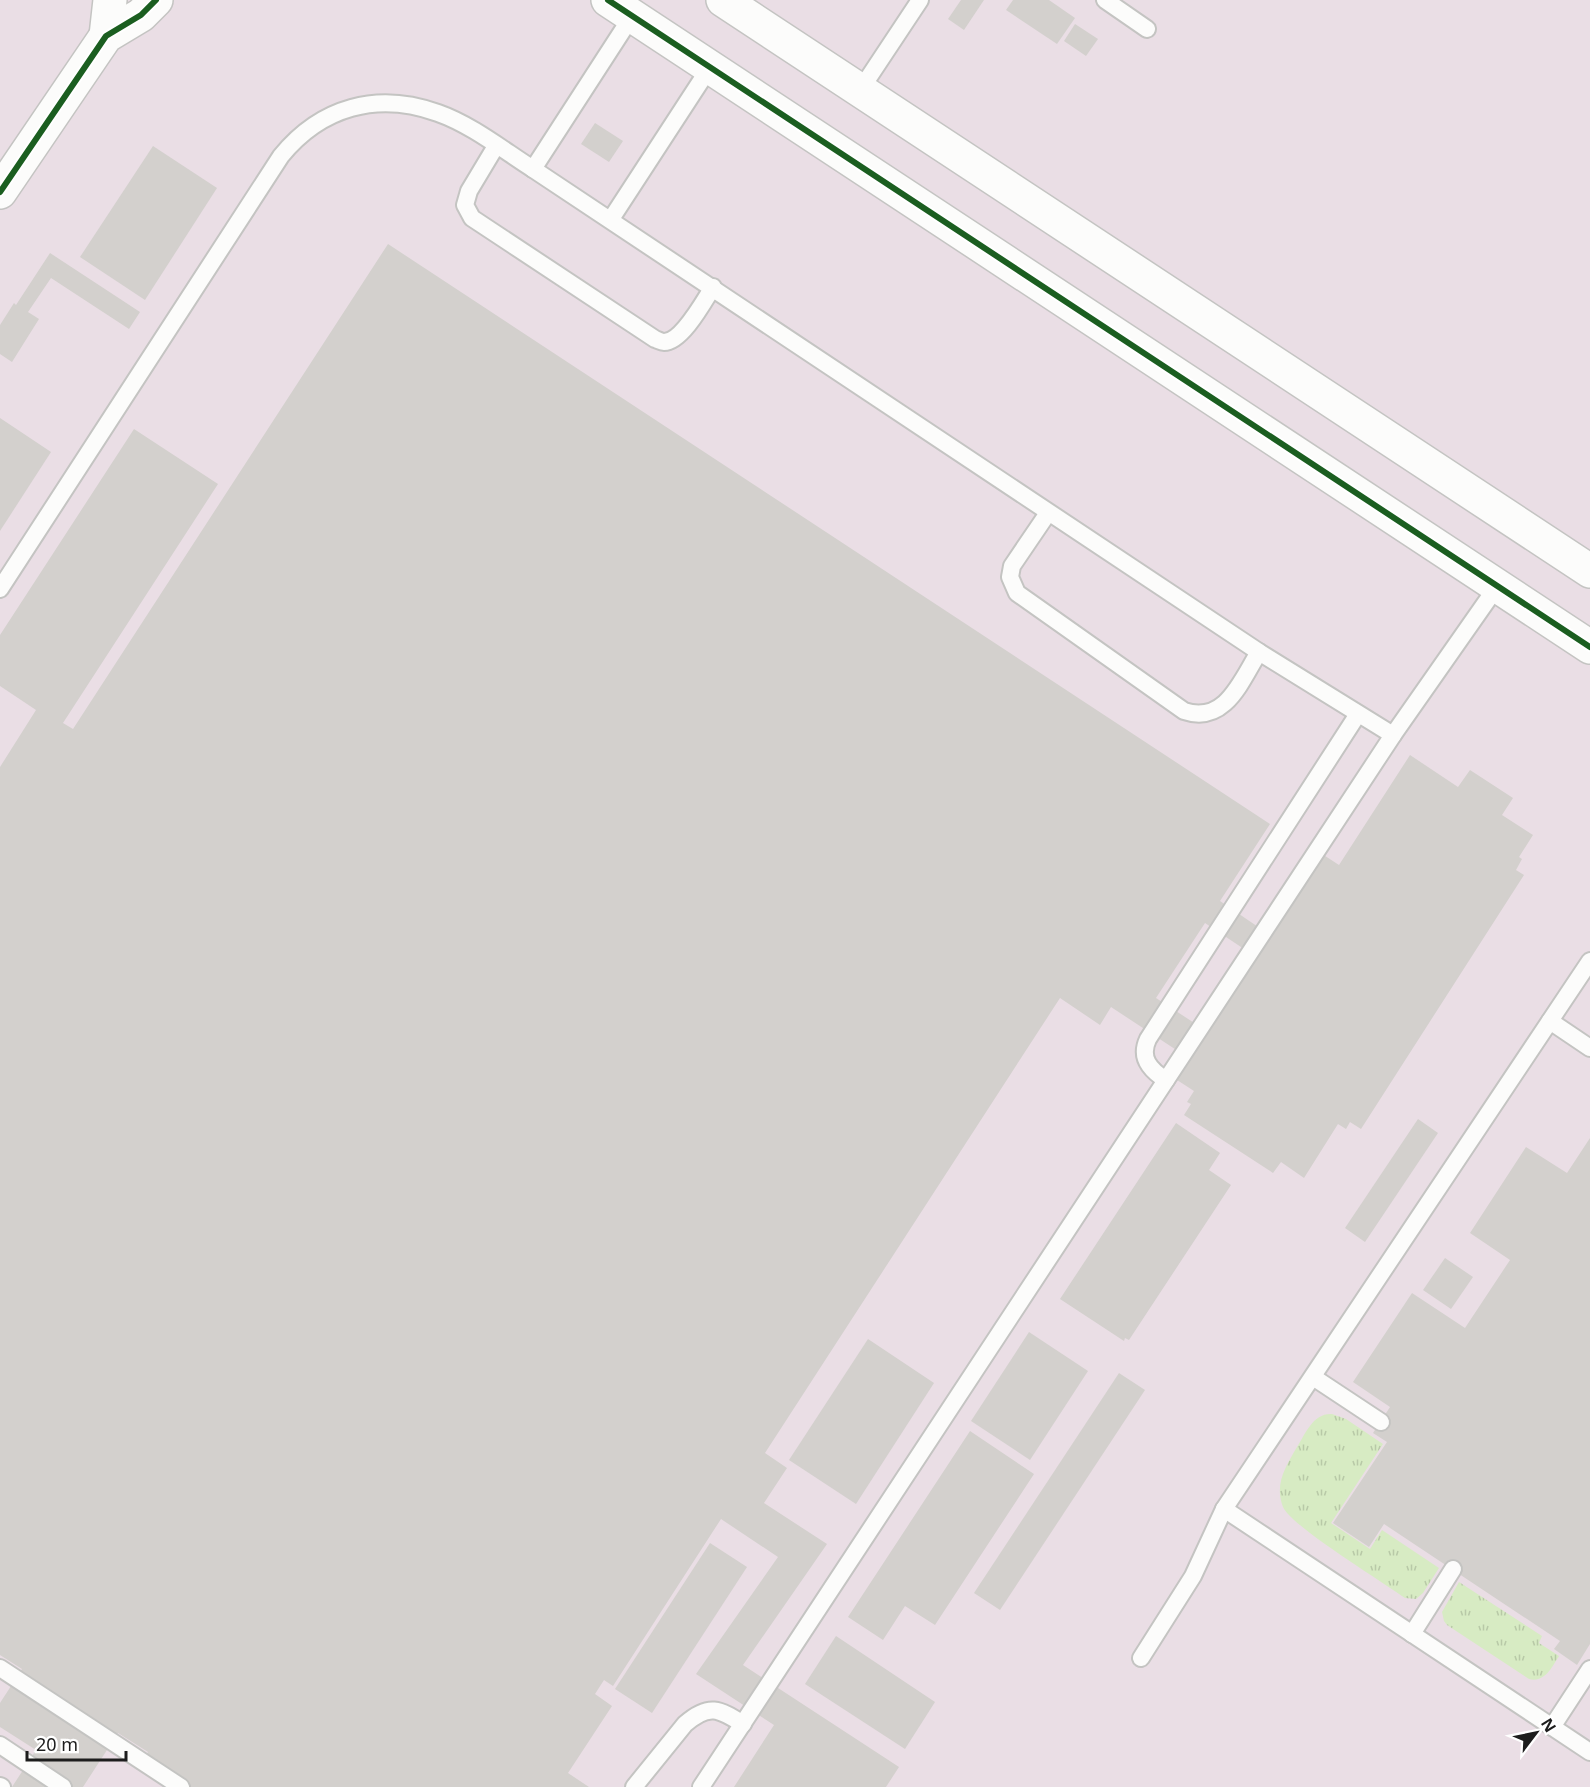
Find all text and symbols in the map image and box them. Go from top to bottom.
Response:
north arrow [1506,1703,1566,1763]
text: N [1536,1714,1561,1736]
scale bar [27,1724,126,1762]
text: 20 m [36,1732,78,1756]

